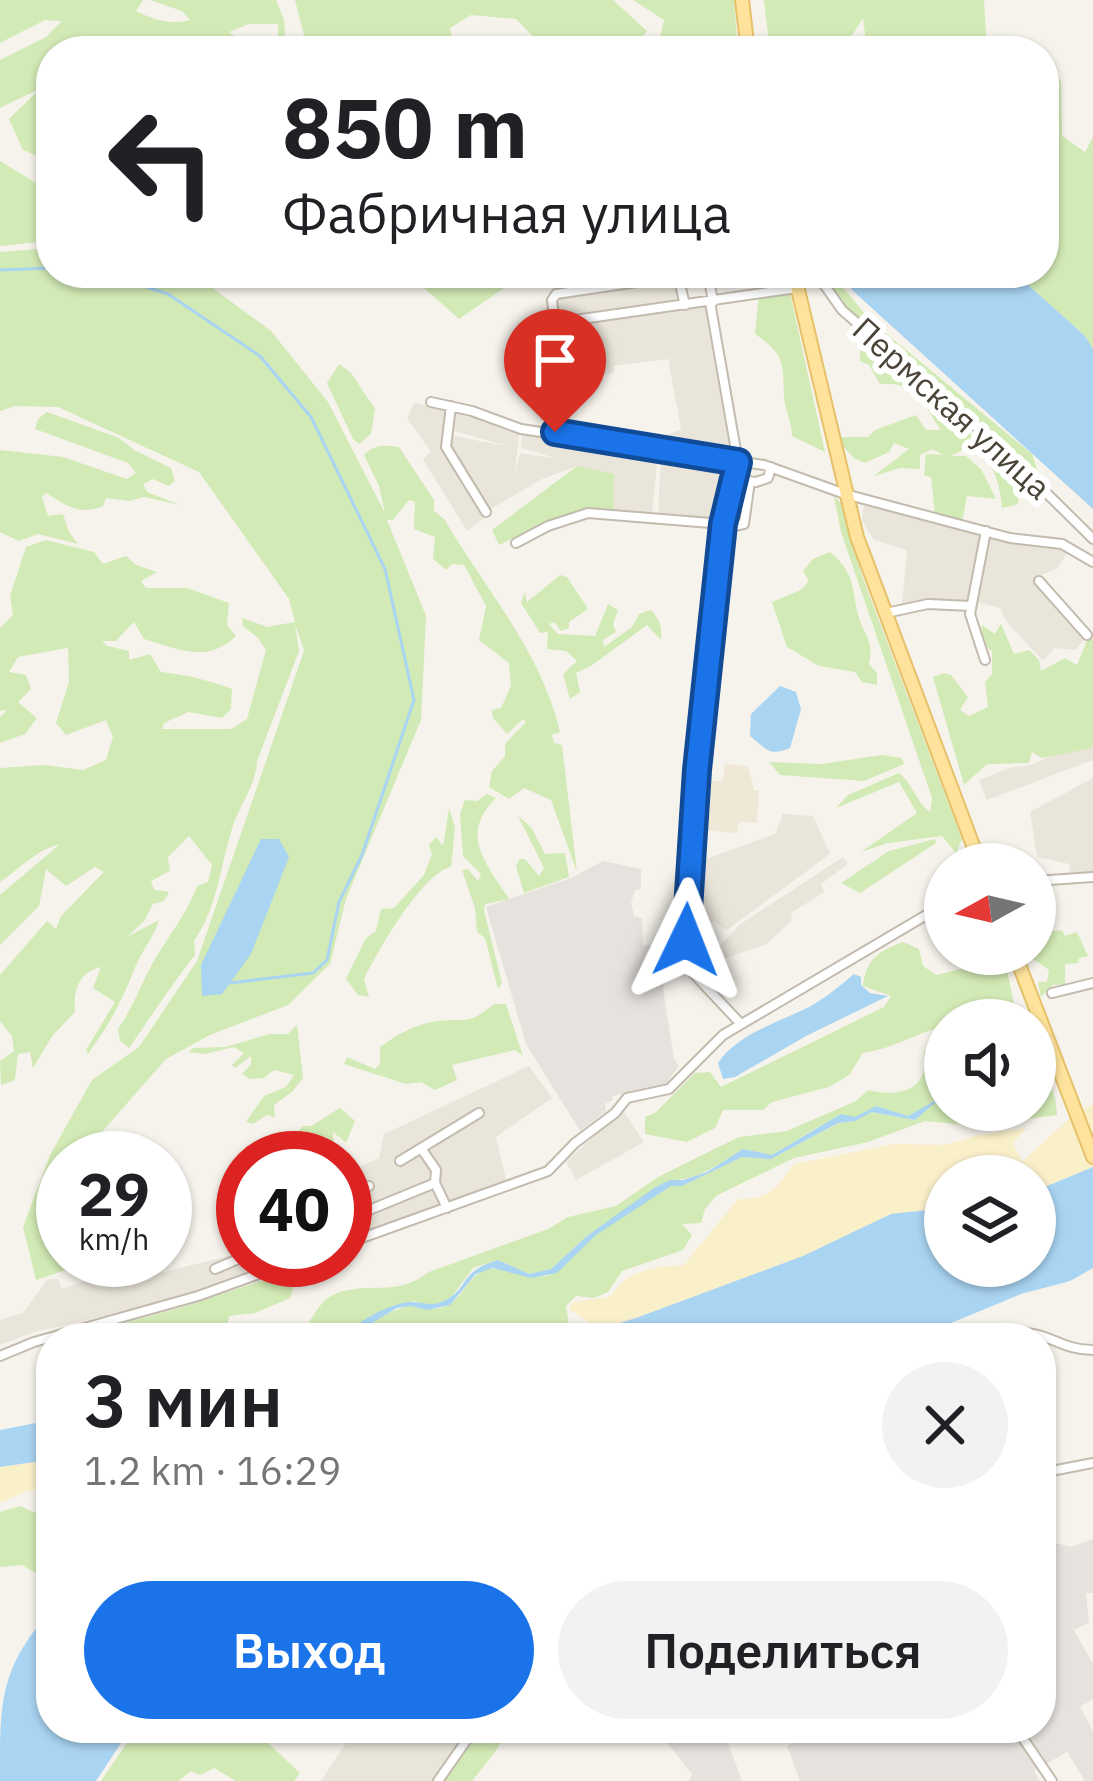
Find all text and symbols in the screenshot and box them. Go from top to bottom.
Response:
text: 850 m [282,72,528,181]
icon: left [84,84,240,240]
text: Фабричная улица [282,178,731,248]
street label: Пермская улица [844,307,1060,508]
pin [504,309,606,432]
icon: arrive [522,327,588,393]
north arrow [924,843,1056,975]
map controls [924,843,1056,1287]
position arrow [623,877,749,1003]
button: sound [924,999,1056,1131]
speed limit sign: 40 [216,1131,372,1287]
text: 29 [78,1154,150,1233]
button: layers [924,1155,1056,1287]
text: km/h [79,1219,149,1258]
text: 3 мин [84,1353,283,1447]
button: close [882,1362,1008,1488]
text: 1.2 km · 16:29 [84,1445,341,1496]
button: Выход [84,1581,534,1719]
button: Поделиться [558,1581,1008,1719]

